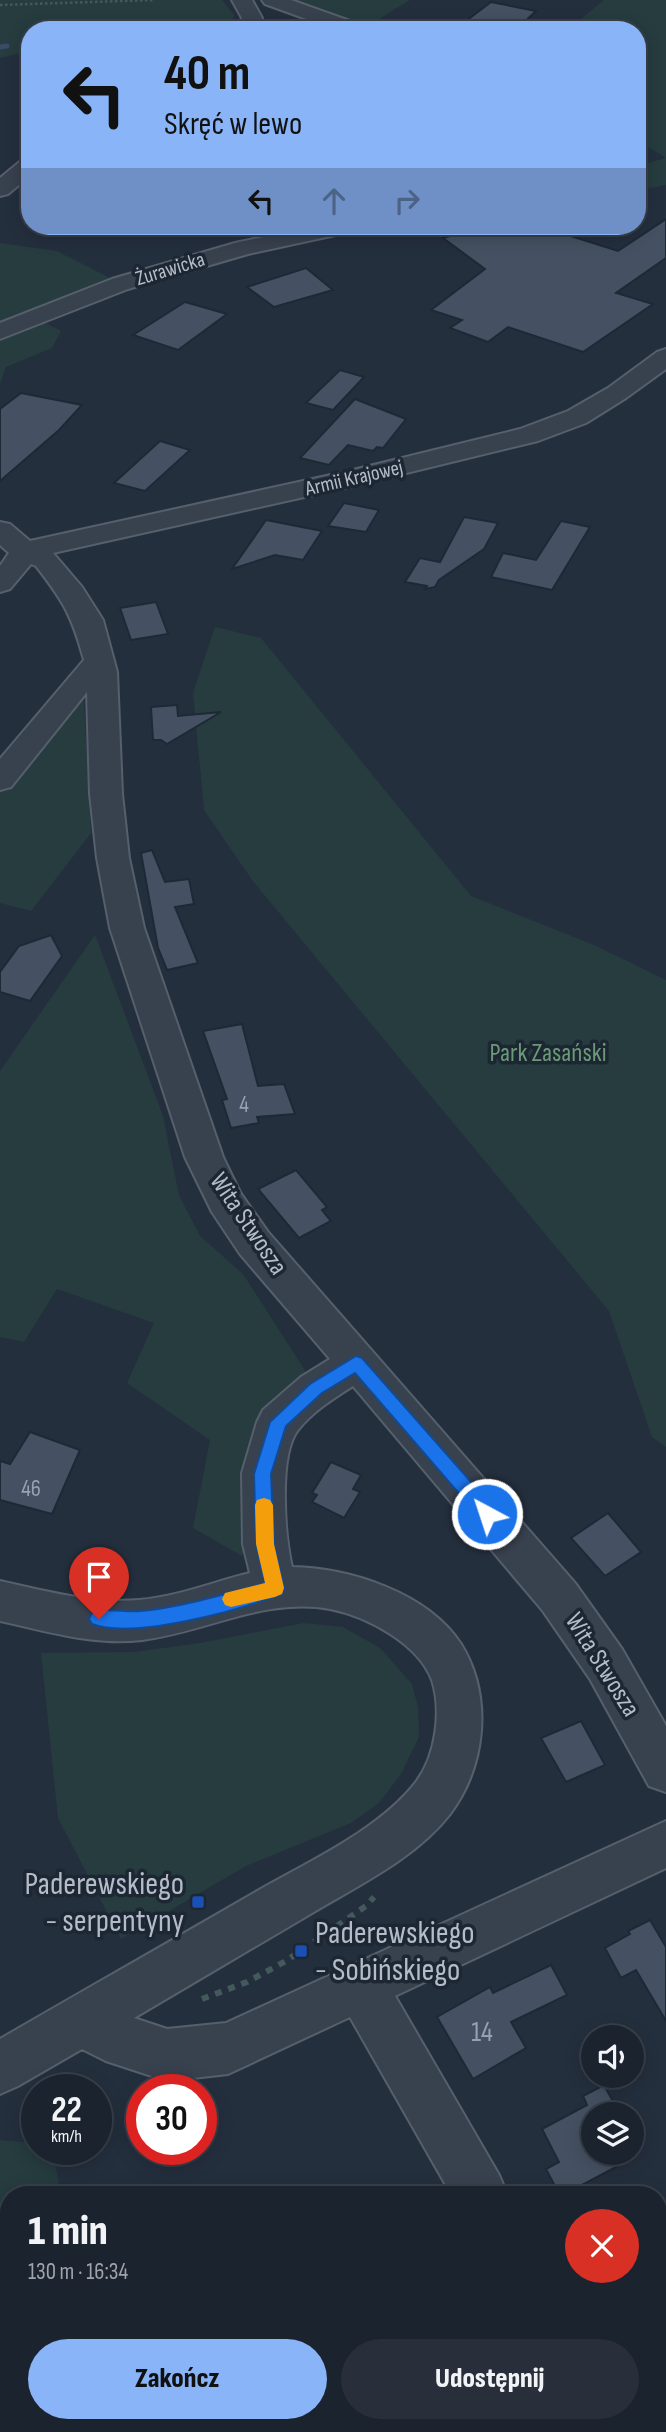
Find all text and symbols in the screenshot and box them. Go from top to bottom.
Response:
text: 40 m [164,45,250,104]
icon: left [49,49,140,140]
text: Skręć w lewo [164,105,302,144]
icon: left [242,182,280,220]
icon: ahead [315,182,353,220]
icon: right [388,182,426,220]
street label: Żurawicka [132,247,208,291]
street label: Armii Krajowej [302,455,405,502]
park label: Park Zasański [489,1038,607,1069]
house number: 4 [239,1091,249,1119]
street label: Wita Stwosza [203,1167,293,1281]
house number: 46 [21,1475,41,1503]
position arrow [450,1477,524,1551]
pin [69,1547,129,1619]
icon: arrive [80,1558,118,1596]
street label: Wita Stwosza [558,1607,646,1723]
place label: Paderewskiego - serpentyny [25,1865,184,1941]
marker: Paderewskiego - serpentyny [190,1894,206,1910]
place label: Paderewskiego - Sobińskiego [315,1914,474,1990]
marker: Paderewskiego - Sobińskiego [293,1943,309,1959]
house number: 14 [471,2016,493,2049]
map controls [581,2025,644,2165]
button: sound [581,2025,644,2088]
speed limit sign: 30 [126,2074,217,2165]
text: 22 [51,2089,82,2132]
button: layers [581,2102,644,2165]
text: km/h [51,2126,82,2147]
text: 1 min [28,2206,108,2257]
button: close [565,2209,639,2283]
text: 130 m · 16:34 [28,2258,128,2286]
button: Zakończ [28,2339,327,2419]
button: Udostępnij [341,2339,639,2419]

